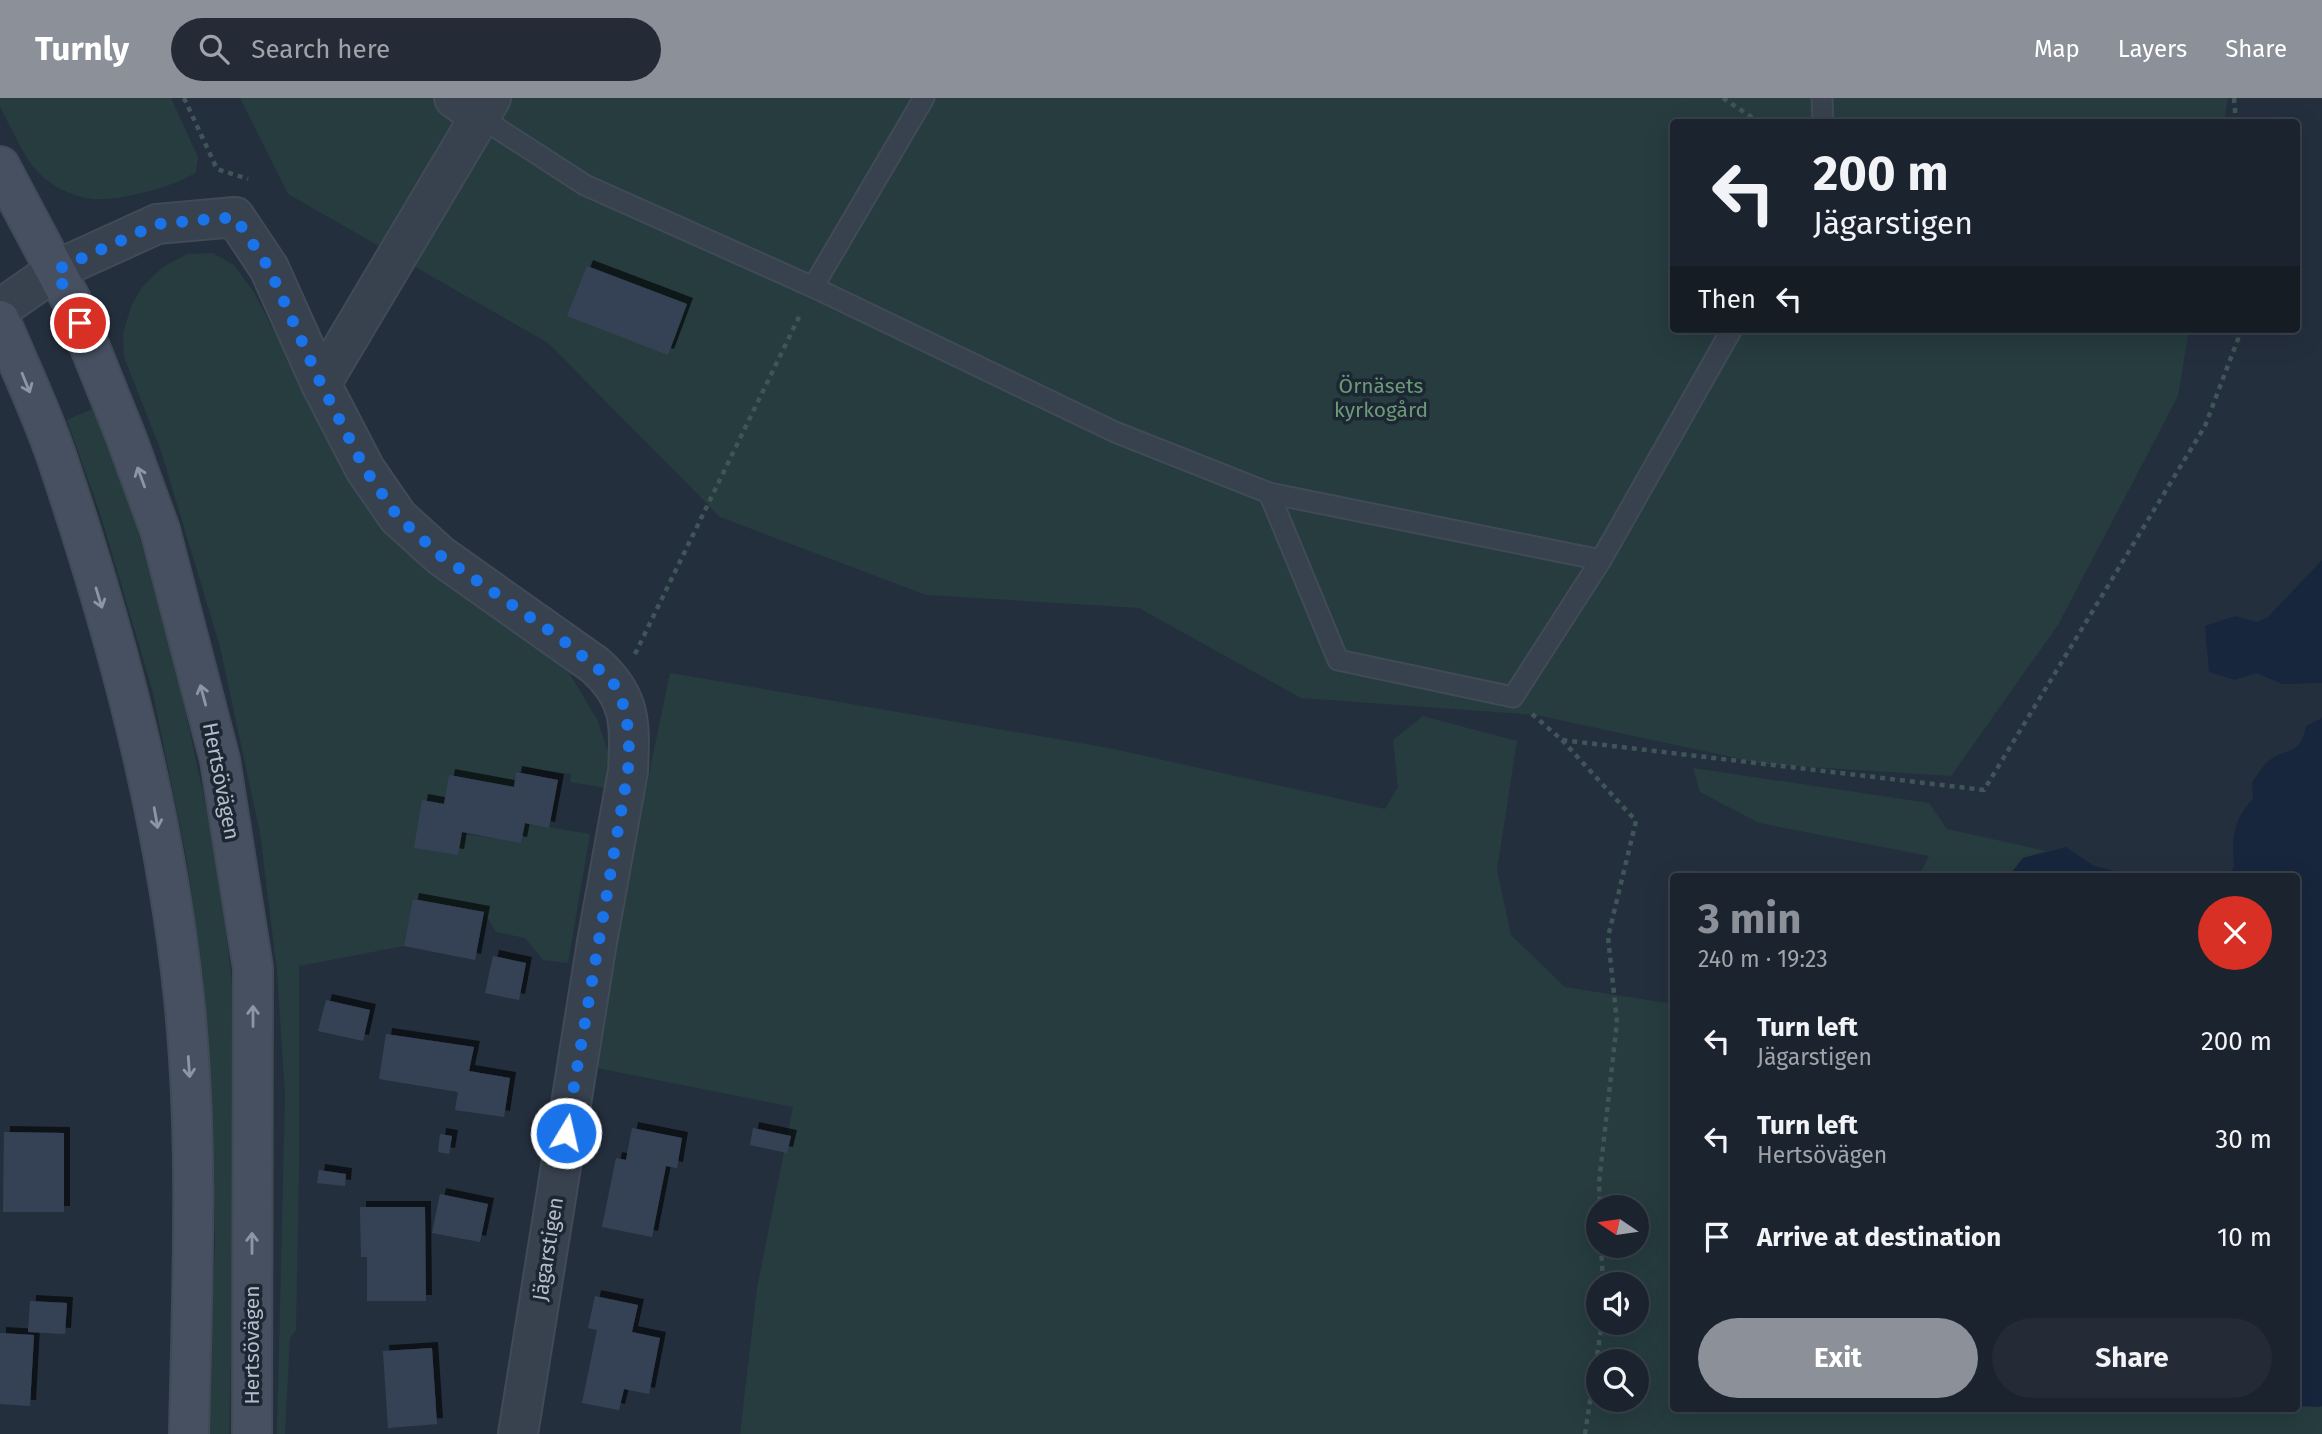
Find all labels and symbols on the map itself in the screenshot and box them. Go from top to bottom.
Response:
pin [50,293,110,353]
one-way arrow [20,371,33,393]
park label: Örnäsets kyrkogård [1334,373,1428,423]
one-way arrow [133,466,146,488]
one-way arrow [94,586,107,608]
one-way arrow [196,684,209,706]
street label: Hertsövägen [197,720,245,842]
one-way arrow [150,806,163,829]
one-way arrow [246,1005,260,1028]
one-way arrow [183,1056,196,1078]
position arrow [529,1096,603,1170]
street label: Jägarstigen [527,1195,569,1303]
north arrow [1586,1195,1648,1258]
one-way arrow [245,1232,259,1255]
street label: Hertsövägen [239,1286,265,1404]

